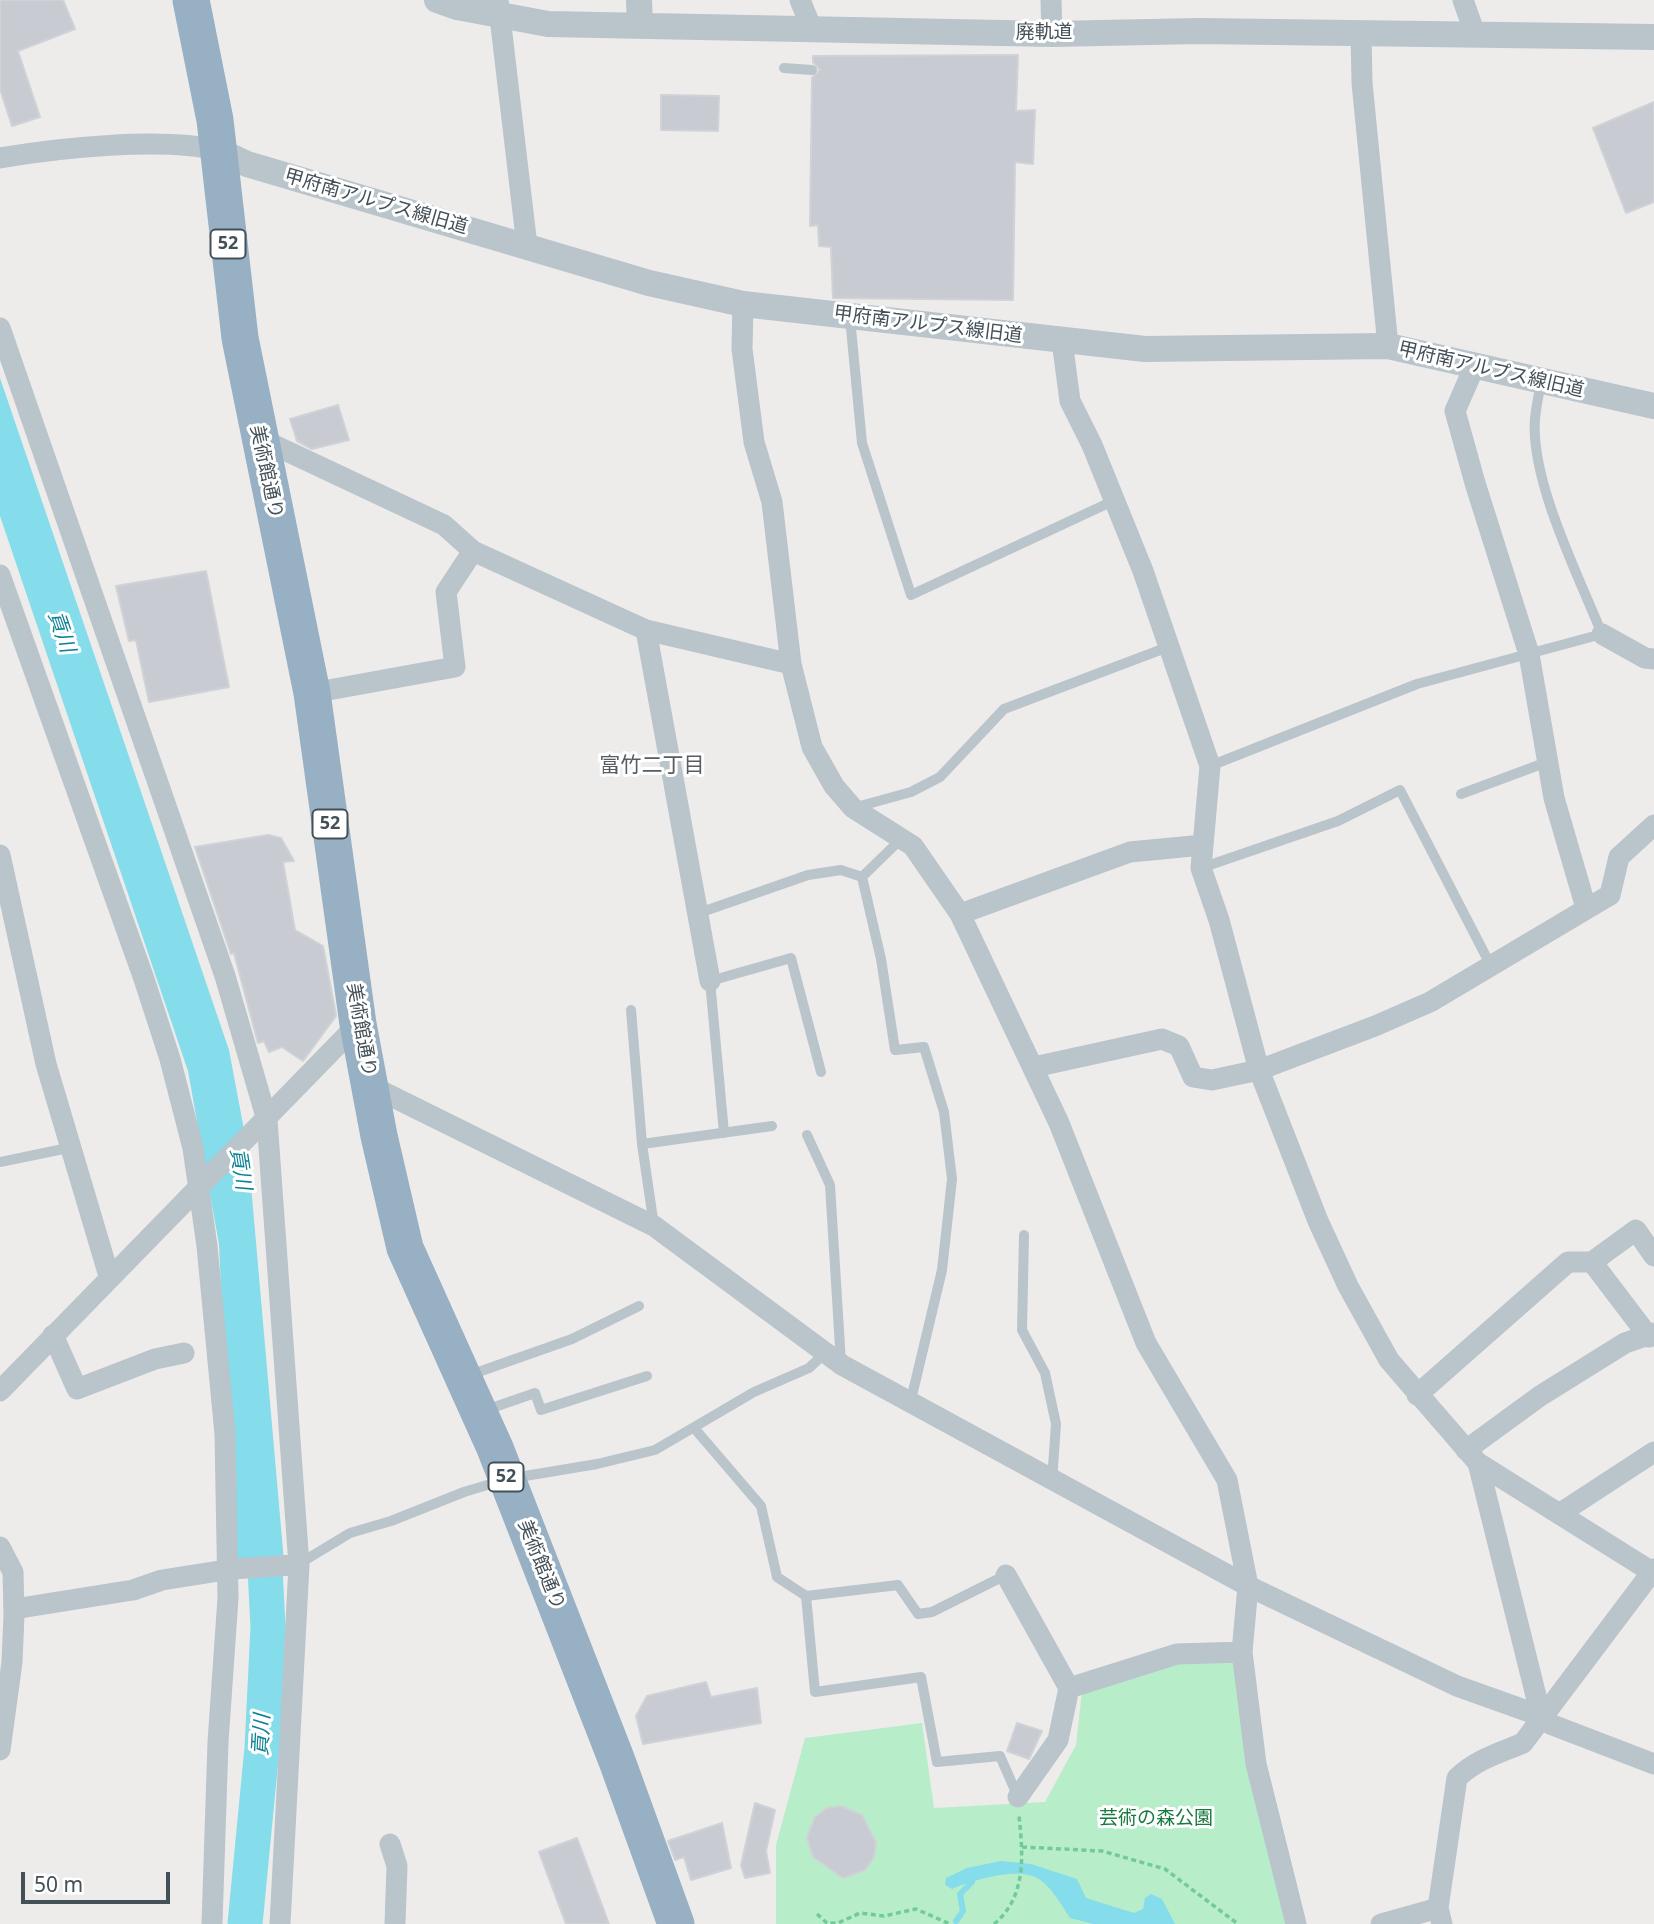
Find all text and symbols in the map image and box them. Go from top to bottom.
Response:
street label: 廃軌道 [1016,22,1072,44]
street label: 甲府南アルプス線旧道 [282,165,470,239]
road number: 52 [210,230,246,258]
street label: 甲府南アルプス線旧道 [832,302,1024,348]
street label: 甲府南アルプス線旧道 [1396,338,1586,402]
street label: 美術館通り [245,423,287,521]
water label: 貢川 [42,608,80,656]
district label: 富竹二丁目 [600,753,704,779]
road number: 52 [312,810,348,838]
street label: 美術館通り [342,981,380,1079]
water label: 貢川 [224,1146,256,1192]
road number: 52 [489,1462,524,1492]
street label: 美術館通り [513,1517,569,1613]
water label: 貢川 [248,1713,276,1757]
park label: 芸術の森公園 [1099,1808,1213,1830]
scale bar [24,1857,173,1901]
text: 50 m [34,1870,83,1898]

